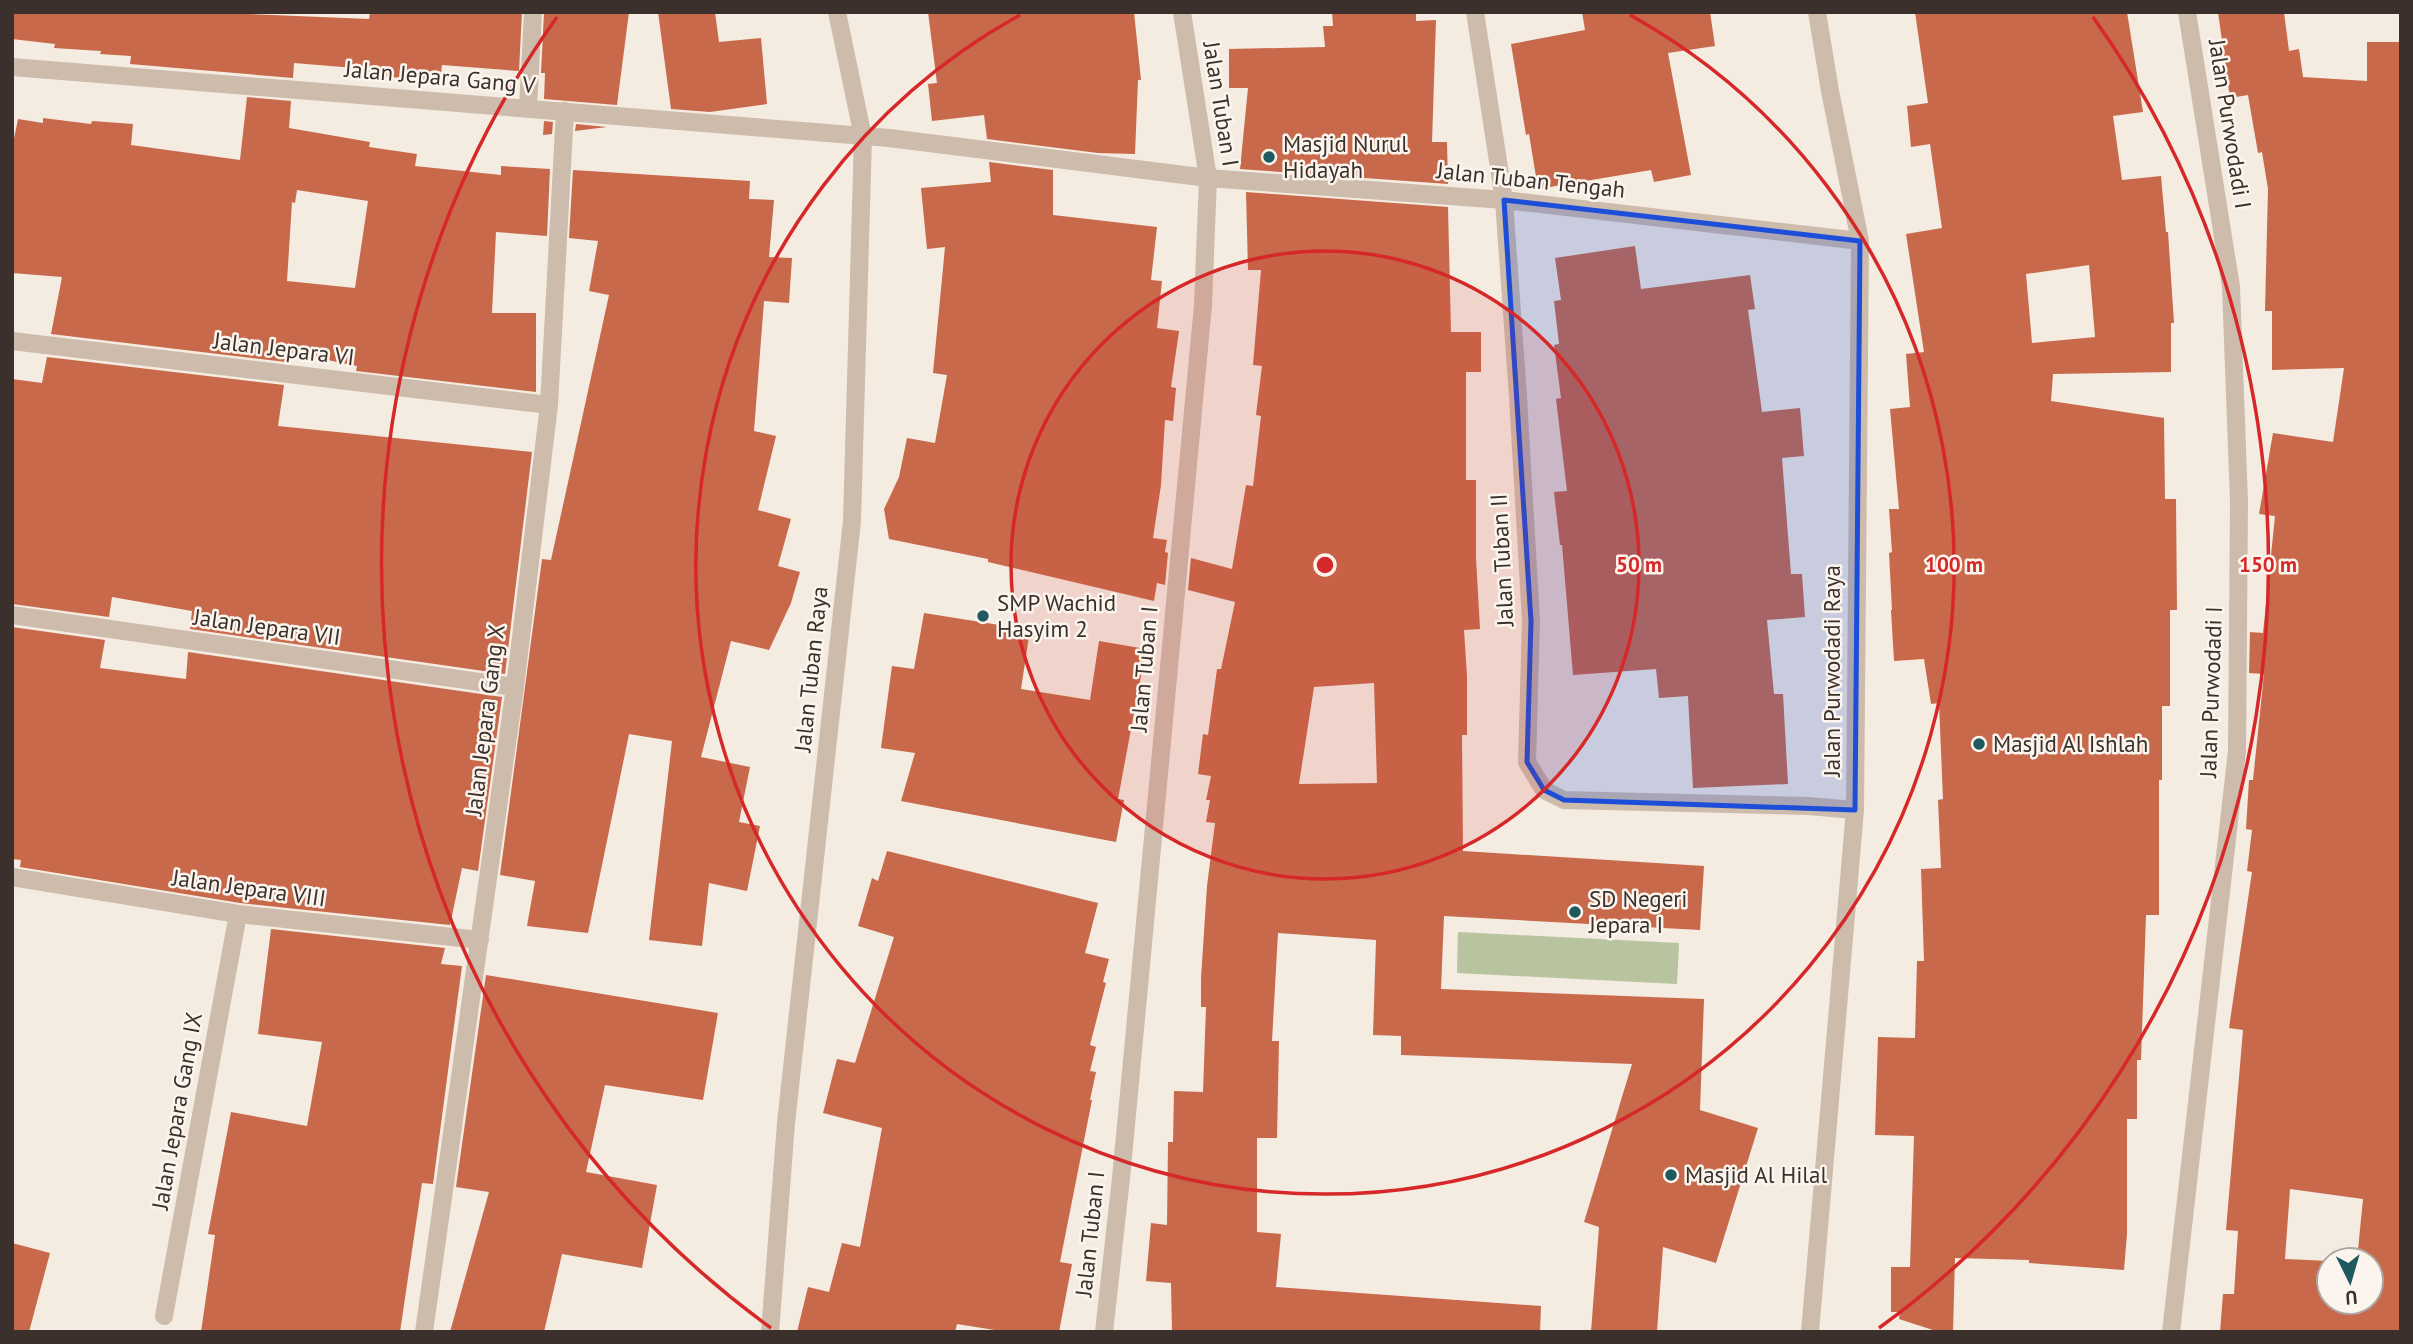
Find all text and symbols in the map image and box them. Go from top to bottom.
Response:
street label: Jalan Purwodadi I [2203,36,2258,211]
street label: Jalan Tuban I [1197,38,1246,169]
street label: Jalan Jepara Gang V [342,54,538,99]
place label: Masjid Nurul Hidayah [1283,129,1408,184]
marker: Masjid Nurul Hidayah [1261,149,1277,165]
street label: Jalan Tuban Tengah [1434,155,1627,204]
street label: Jalan Jepara VI [211,325,356,372]
street label: Jalan Tuban II [1484,493,1520,628]
text: 50 m [1616,551,1662,578]
text: 100 m [1925,551,1983,578]
text: 150 m [2239,551,2297,578]
centre of rings [1313,553,1337,577]
street label: Jalan Purwodadi Raya [1817,565,1846,778]
street label: Jalan Tuban Raya [787,585,834,754]
place label: SMP Wachid Hasyim 2 [997,588,1116,643]
street label: Jalan Jepara VII [191,602,343,651]
street label: Jalan Tuban I [1123,605,1163,734]
street label: Jalan Purwodadi I [2193,606,2228,779]
marker: SMP Wachid Hasyim 2 [975,608,991,624]
street label: Jalan Jepara Gang X [458,623,511,818]
place label: Masjid Al Ishlah [1993,729,2148,758]
marker: Masjid Al Ishlah [1971,736,1987,752]
street label: Jalan Jepara VIII [169,862,328,913]
place label: SD Negeri Jepara I [1588,884,1687,939]
marker: SD Negeri Jepara I [1567,904,1583,920]
street label: Jalan Jepara Gang IX [145,1010,208,1213]
place label: Masjid Al Hilal [1685,1160,1827,1189]
marker: Masjid Al Hilal [1663,1167,1679,1183]
street label: Jalan Tuban I [1068,1170,1111,1299]
north arrow [2315,1246,2385,1316]
text: U [2344,1285,2358,1310]

